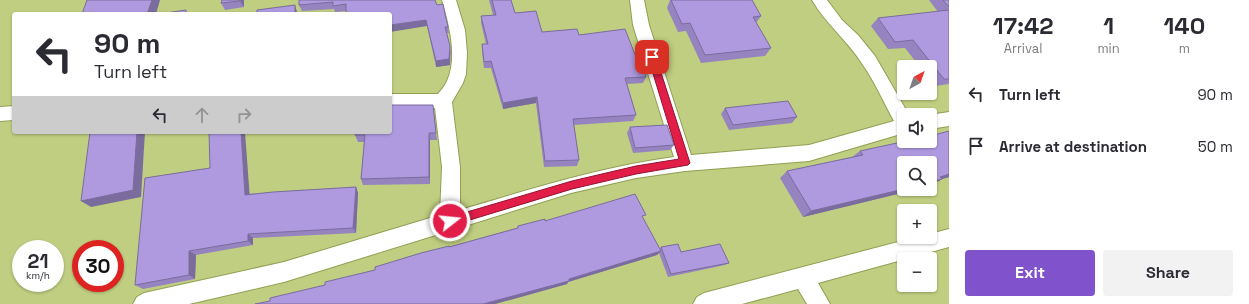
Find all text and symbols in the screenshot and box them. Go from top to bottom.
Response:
text: 17:42 [993,10,1054,41]
text: 1 [1103,10,1114,41]
text: 140 [1164,10,1205,41]
text: 90 m [94,25,160,61]
icon: left [28,28,80,80]
pin [635,40,669,74]
text: Arrival [1004,40,1043,57]
text: min [1097,40,1120,57]
text: m [1179,40,1190,57]
icon: arrive [641,46,663,68]
text: Turn left [94,60,167,83]
north arrow [897,60,937,100]
map controls [897,60,937,292]
icon: left [965,83,987,105]
text: Turn left [999,85,1061,104]
text: 90 m [1197,85,1233,104]
icon: left [149,104,171,126]
icon: ahead [191,104,213,126]
icon: right [233,104,255,126]
button: sound [897,108,937,148]
icon: arrive [965,135,987,157]
text: Arrive at destination [999,137,1147,156]
text: 50 m [1198,137,1233,156]
button: search [897,156,937,196]
position arrow [429,200,471,242]
button: + [897,204,937,244]
speed limit sign: 30 [72,240,124,292]
text: 21 [28,248,48,274]
button: Exit [965,250,1095,296]
button: Share [1103,250,1233,296]
button: − [897,252,937,292]
text: km/h [26,269,50,282]

